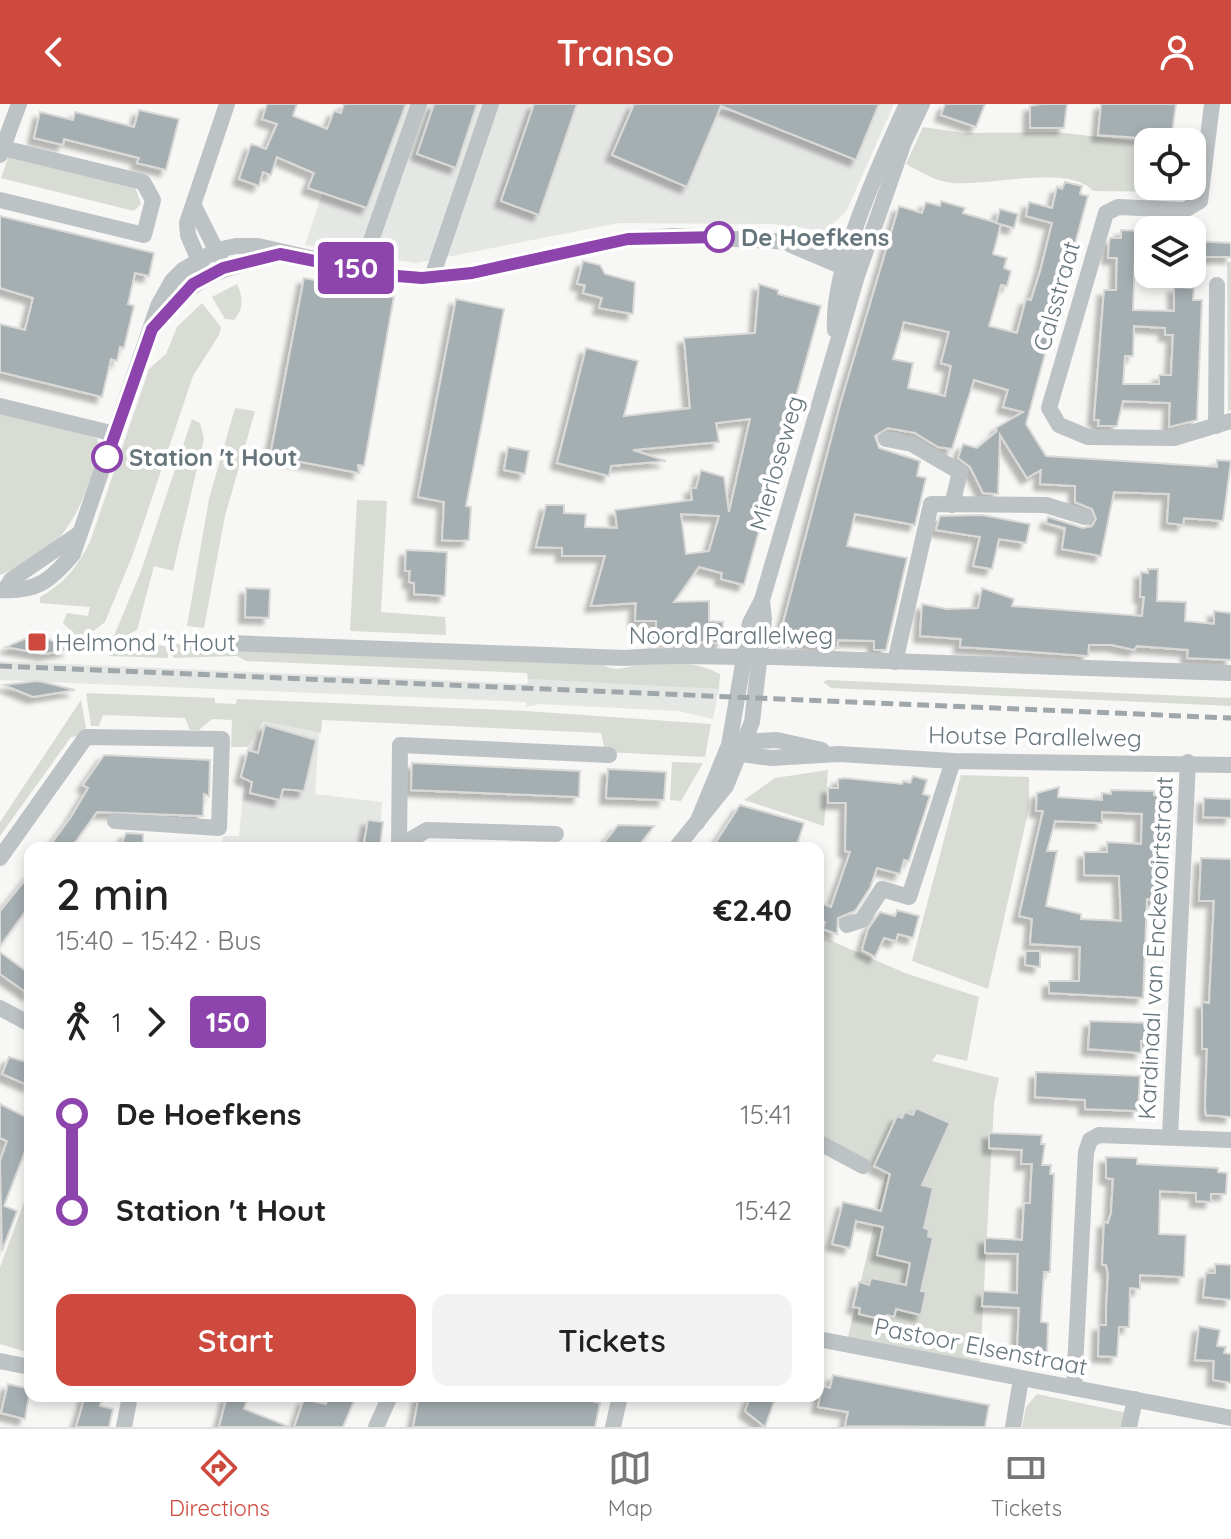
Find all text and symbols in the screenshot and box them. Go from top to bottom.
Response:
icon: back [32,30,76,74]
text: Transo [557,30,674,75]
icon: person [1155,30,1199,74]
map controls [1134,128,1206,288]
button: locate [1134,128,1206,200]
button: layers [1134,216,1206,288]
marker: De Hoefkens [704,222,734,252]
place label: De Hoefkens [741,222,889,252]
street label: Calsstraat [1026,238,1086,354]
line badge: 150 [310,242,402,294]
text: 150 [334,250,378,285]
street label: Mierloseweg [742,392,810,534]
marker: Station 't Hout [92,442,122,472]
place label: Station 't Hout [129,442,297,472]
street label: Noord Parallelweg [629,620,833,650]
place label: Helmond 't Hout [55,627,236,657]
marker: Helmond 't Hout [26,631,48,653]
street label: Houtse Parallelweg [928,719,1142,753]
street label: Kardinaal van Enckevoirtstraat [1131,776,1179,1120]
text: 2 min [56,866,170,921]
text: €2.40 [713,891,792,929]
text: 15:40 – 15:42 · Bus [56,924,261,957]
icon: walk [56,1000,100,1044]
icon: forward [134,1000,178,1044]
text: 150 [206,1004,250,1039]
text: 1 [112,1006,122,1039]
text: De Hoefkens [116,1095,301,1133]
text: 15:41 [740,1098,792,1131]
text: Station 't Hout [116,1191,327,1229]
text: 15:42 [735,1194,792,1227]
button: Start [56,1294,416,1386]
button: Tickets [432,1294,792,1386]
street label: Pastoor Elsenstraat [872,1311,1090,1381]
tab: Directions [169,1446,270,1522]
tab: Map [608,1446,653,1522]
tab: Tickets [991,1446,1062,1522]

